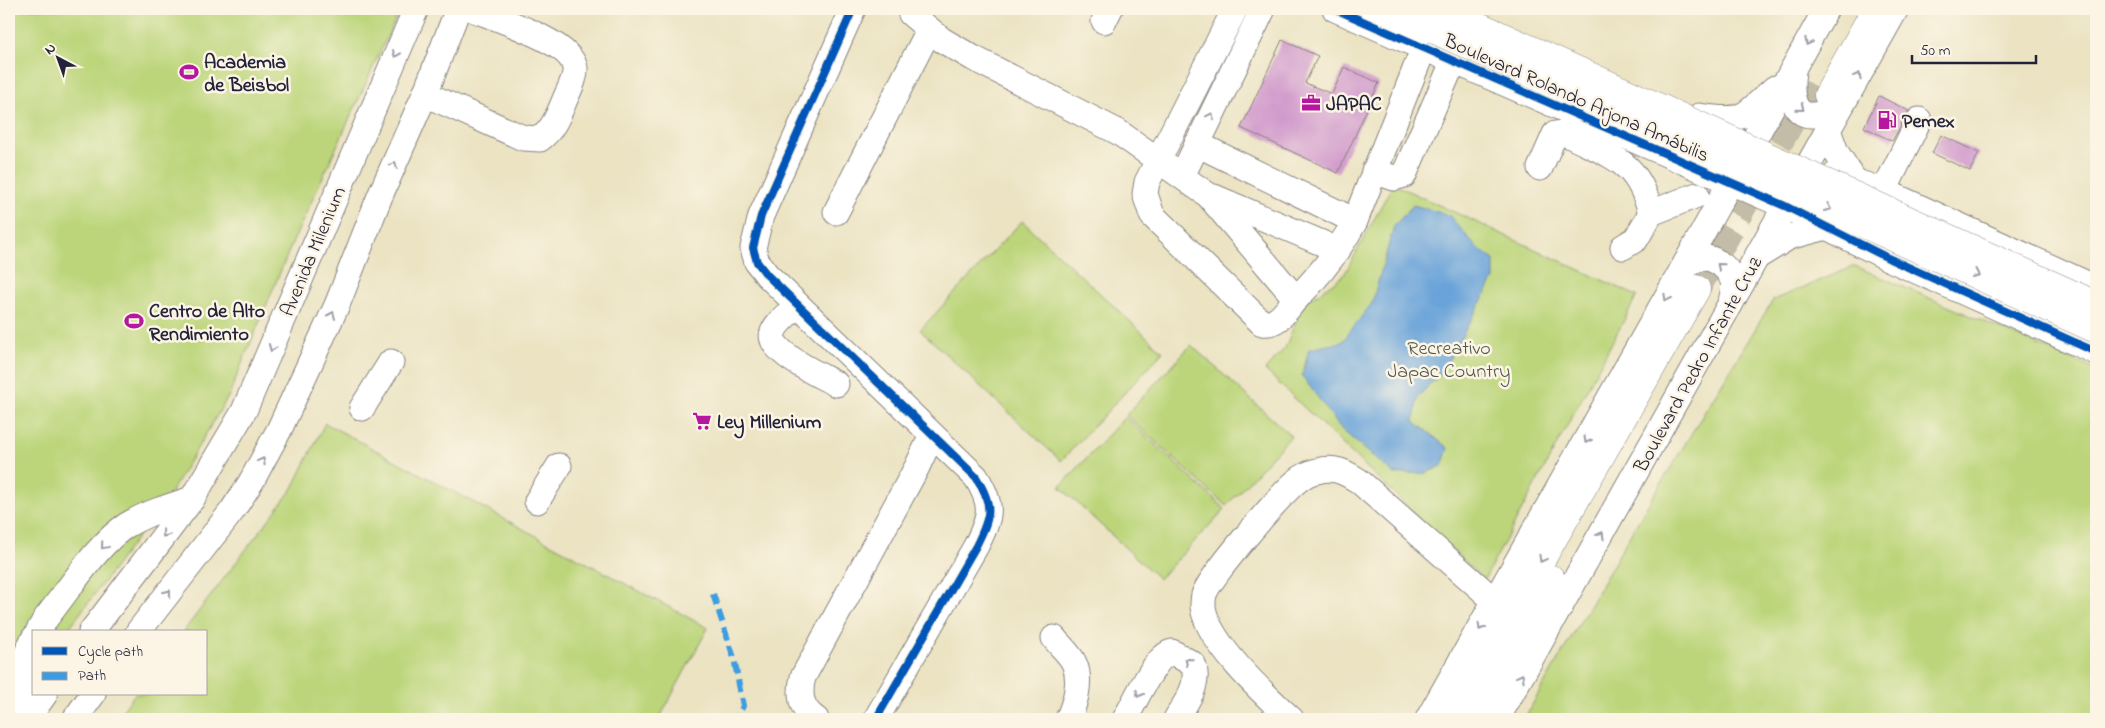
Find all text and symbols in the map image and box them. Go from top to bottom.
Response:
street label: Boulevard Rolando Arjona Amábilis [1438,27,1713,171]
north arrow [32,32,82,82]
scale bar [1912,32,2036,64]
one-way arrow [1804,36,1814,45]
text: N [40,38,61,60]
text: 50 m [1920,40,1951,62]
place label: Academia de Beisbol [204,49,289,101]
one-way arrow [392,49,402,57]
sports icon: Academia de Beisbol [178,61,200,83]
one-way arrow [1852,73,1862,82]
place label: JAPAC [1326,91,1382,120]
office icon: JAPAC [1300,92,1322,114]
one-way arrow [1795,103,1804,112]
place label: Pemex [1902,108,1955,137]
fuel station icon: Pemex [1876,109,1898,131]
one-way arrow [1205,112,1215,121]
one-way arrow [388,161,399,170]
street label: Avenida Milenium [274,183,355,321]
one-way arrow [1823,201,1832,212]
street label: Boulevard Pedro Infante Cruz [1627,251,1771,479]
one-way arrow [1717,262,1726,271]
one-way arrow [1971,268,1980,279]
one-way arrow [1663,293,1673,302]
place label: Centro de Alto Rendimiento [149,298,265,350]
sports icon: Centro de Alto Rendimiento [123,310,145,332]
one-way arrow [326,311,337,320]
park label: Recreativo Japac Country [1388,335,1510,387]
one-way arrow [268,343,278,352]
place label: Ley Millenium [717,409,822,439]
supermarket icon: Ley Millenium [691,410,713,432]
one-way arrow [1583,434,1593,443]
one-way arrow [256,458,266,467]
one-way arrow [162,528,170,537]
one-way arrow [1595,531,1605,540]
one-way arrow [100,540,109,549]
one-way arrow [1538,553,1548,562]
one-way arrow [162,590,170,599]
one-way arrow [1478,622,1488,631]
legend [32,630,208,696]
text: Cycle path [78,641,143,664]
one-way arrow [1184,658,1193,667]
text: Path [78,665,106,687]
one-way arrow [1515,673,1525,682]
one-way arrow [1136,688,1146,697]

